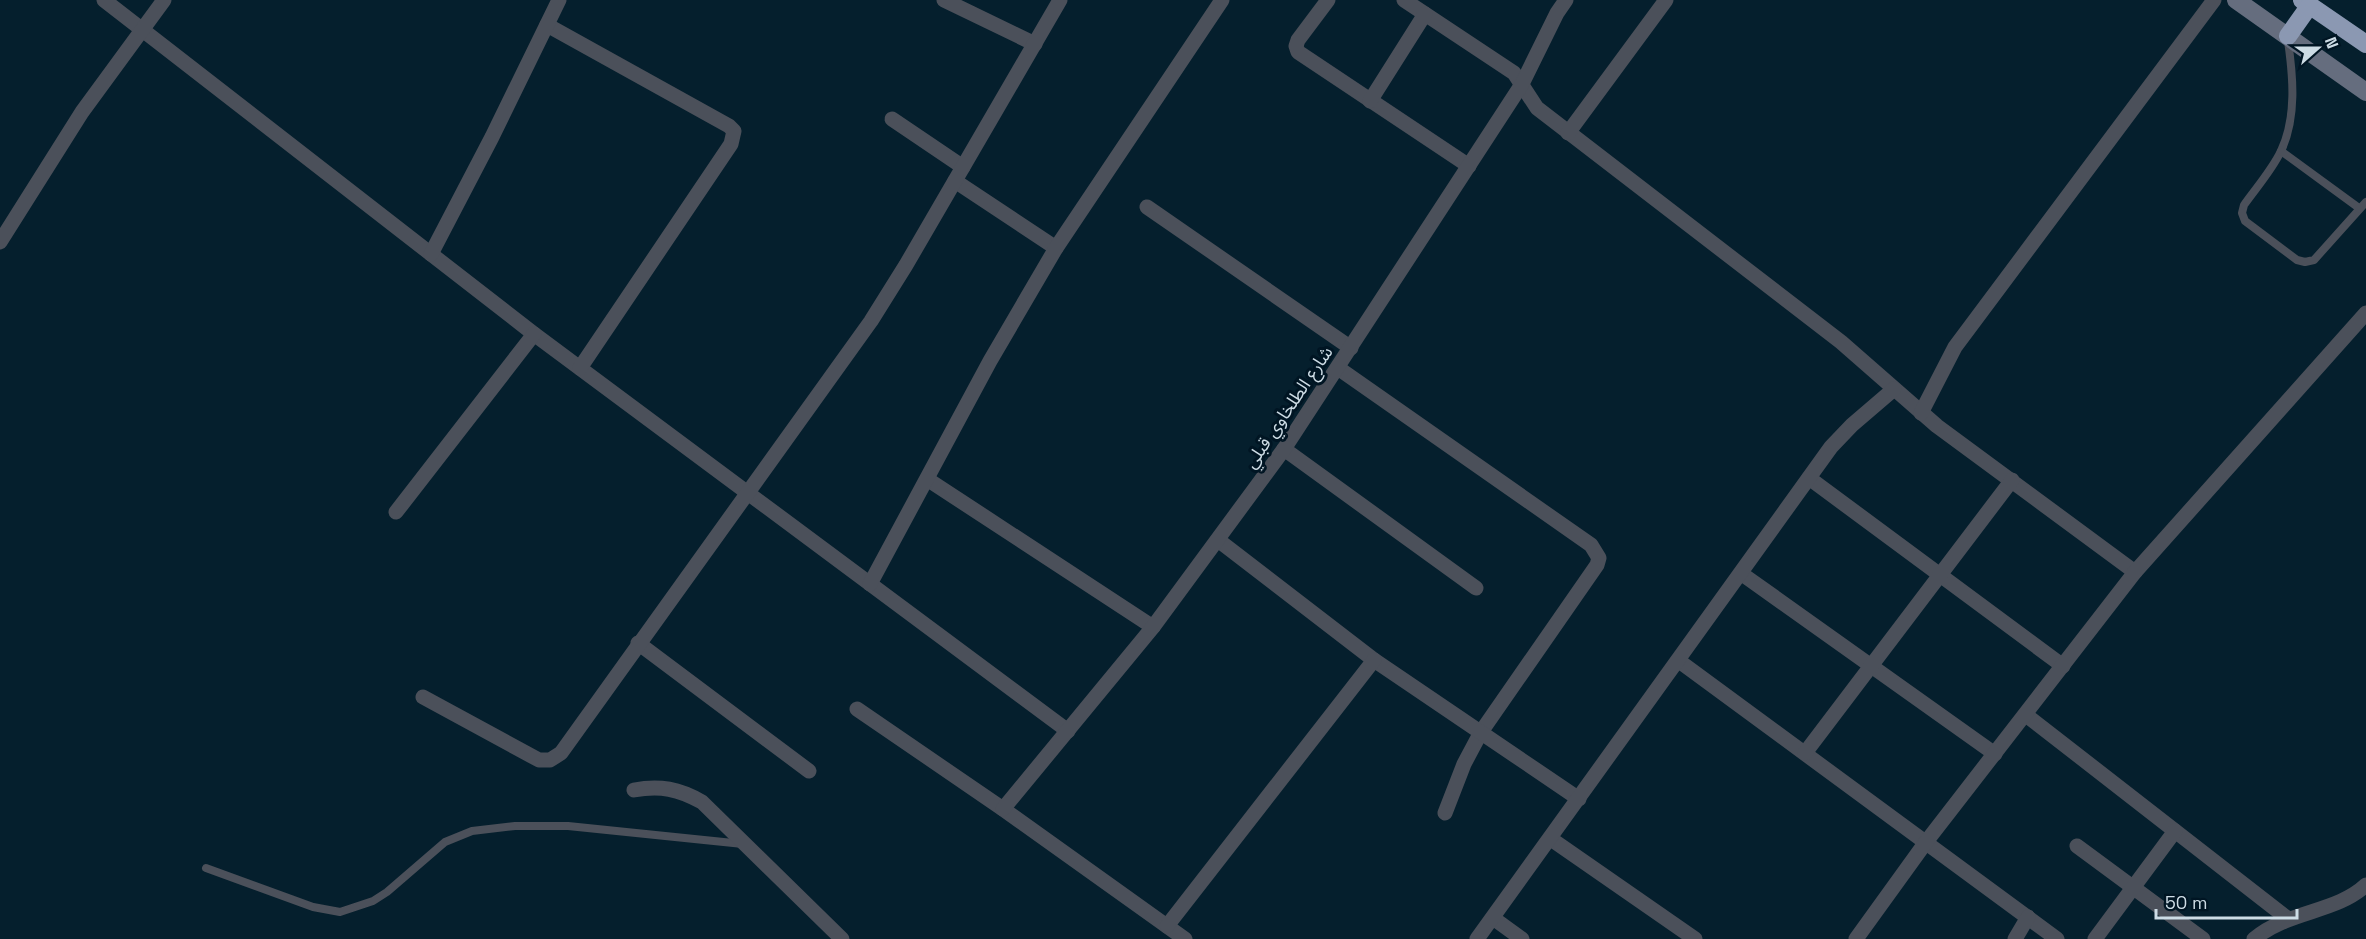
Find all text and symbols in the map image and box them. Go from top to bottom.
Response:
north arrow [2288,18,2348,78]
text: N [2320,34,2343,52]
street label: شارع الطلخاوي قبلي [1239,341,1340,474]
scale bar [2156,882,2297,920]
text: 50 m [2165,891,2207,914]

